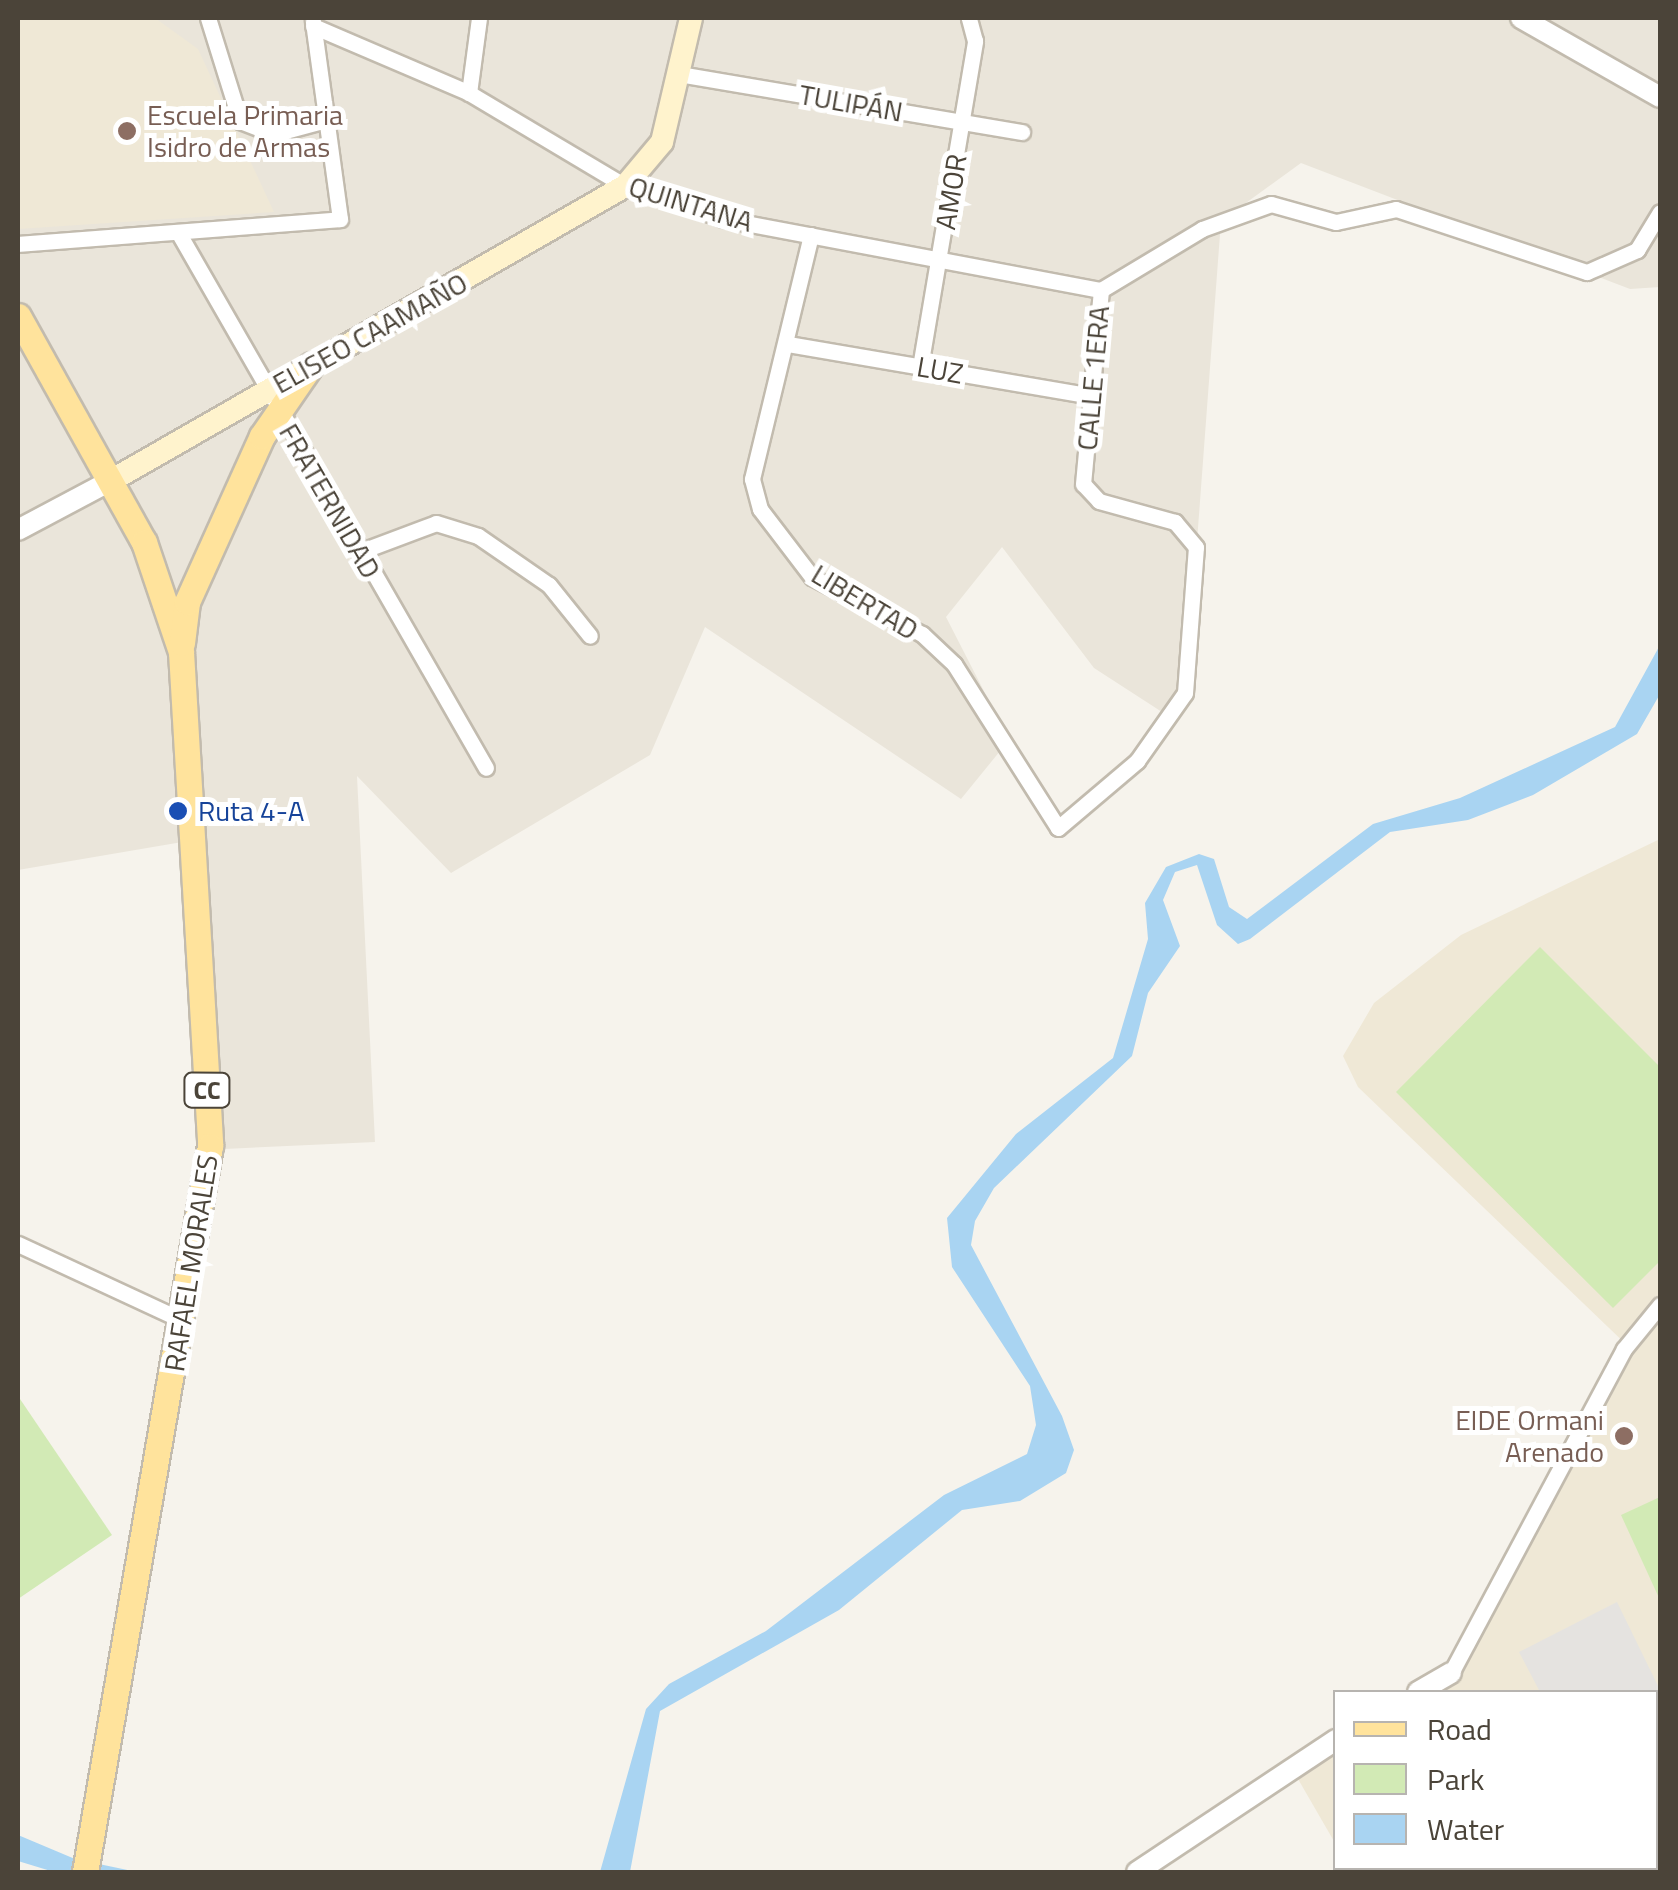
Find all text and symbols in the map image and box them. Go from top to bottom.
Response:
street label: TULIPÁN [797,77,905,129]
place label: Escuela Primaria Isidro de Armas [147,98,343,164]
marker: Escuela Primaria Isidro de Armas [116,120,138,142]
street label: AMOR [928,152,974,232]
street label: QUINTANA [625,169,757,239]
street label: ELISEO CAAMAÑO [267,266,473,400]
street label: CALLE 1ERA [1070,304,1116,452]
street label: LUZ [914,349,966,391]
street label: FRATERNIDAD [272,418,388,584]
street label: LIBERTAD [806,557,924,647]
place label: Ruta 4-A [198,794,304,828]
marker: Ruta 4-A [167,800,189,822]
road number: CC [182,1070,232,1110]
street label: RAFAEL MORALES [157,1152,225,1374]
place label: EIDE Ormani Arenado [1455,1403,1604,1469]
marker: EIDE Ormani Arenado [1613,1425,1635,1447]
legend [1333,1690,1658,1870]
text: Road [1427,1706,1492,1752]
text: Park [1427,1756,1484,1802]
text: Water [1427,1806,1504,1852]

